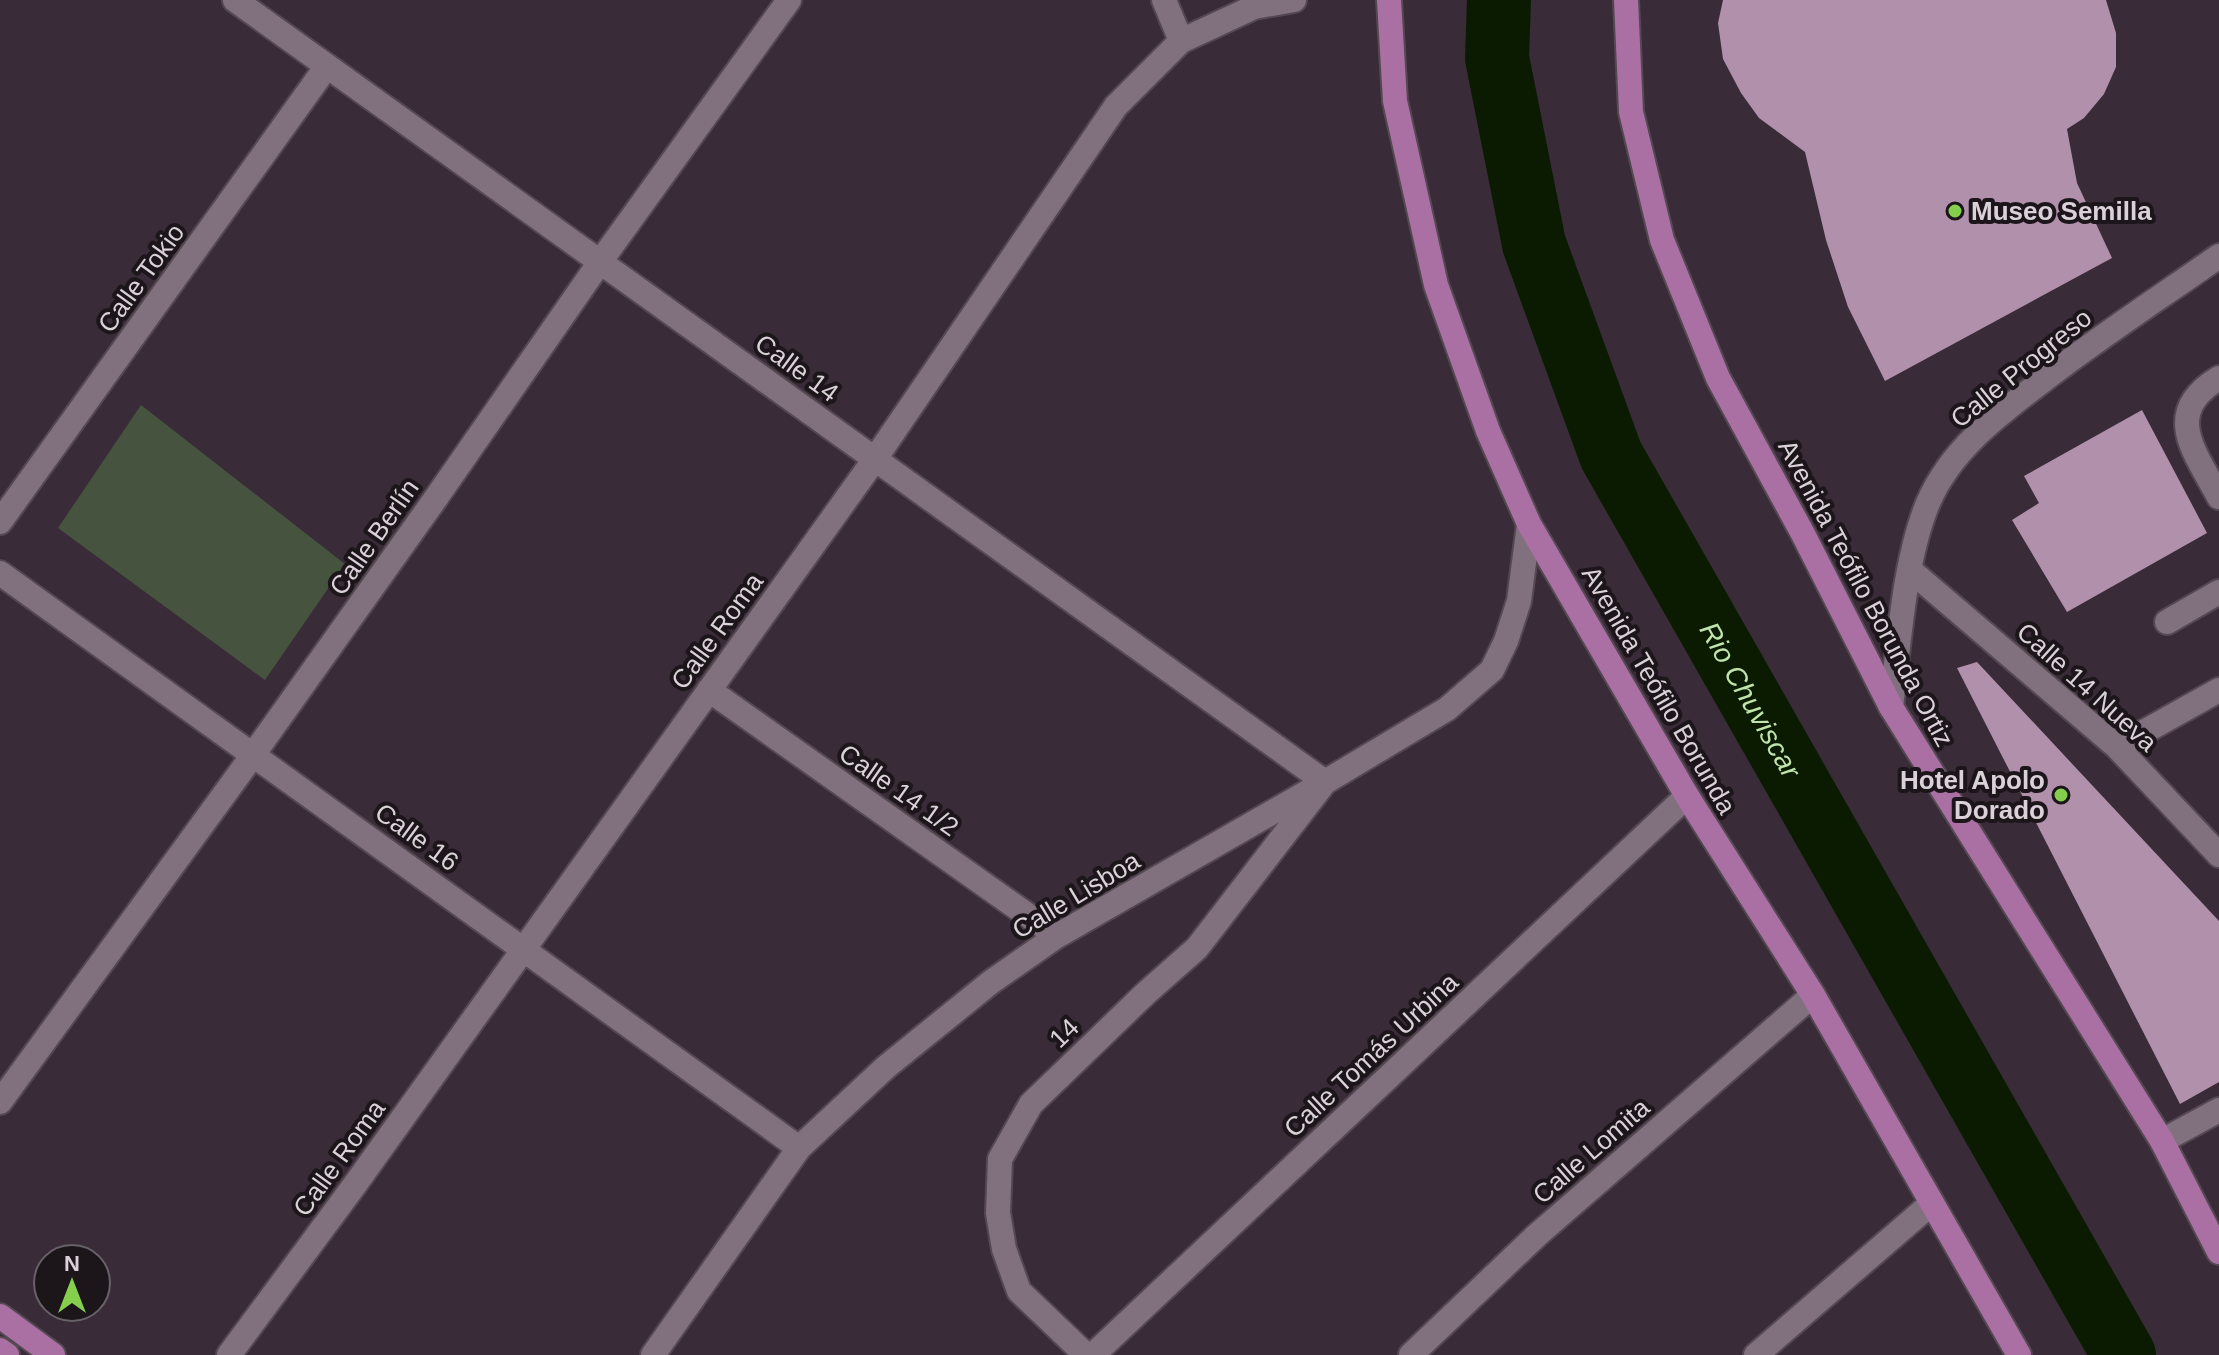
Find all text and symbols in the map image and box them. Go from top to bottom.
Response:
place label: Museo Semilla [1971,196,2152,226]
marker: Museo Semilla [1946,202,1964,220]
street label: Calle Tokio [92,218,190,338]
street label: Calle Progreso [1945,302,2097,434]
street label: Calle 14 [750,328,844,408]
street label: Avenida Teófilo Borunda Ortiz [1772,435,1960,751]
street label: Calle Berlín [323,473,425,601]
street label: Avenida Teófilo Borunda [1576,561,1742,820]
street label: Calle Roma [665,567,769,695]
street label: Calle 14 Nueva [2011,616,2163,758]
water label: Rio Chuviscar [1693,617,1808,785]
street label: Calle 14 1/2 [834,738,964,842]
place label: Hotel Apolo Dorado [1900,765,2045,825]
marker: Hotel Apolo Dorado [2052,786,2070,804]
street label: Calle 16 [370,797,464,877]
street label: Calle Lisboa [1007,845,1146,945]
street label: Calle Tomás Urbina [1278,966,1464,1143]
street label: 14 [1043,1012,1085,1054]
street label: Calle Lomita [1527,1092,1656,1210]
street label: Calle Roma [287,1094,391,1222]
north arrow [32,1243,112,1323]
text: N [64,1251,80,1276]

